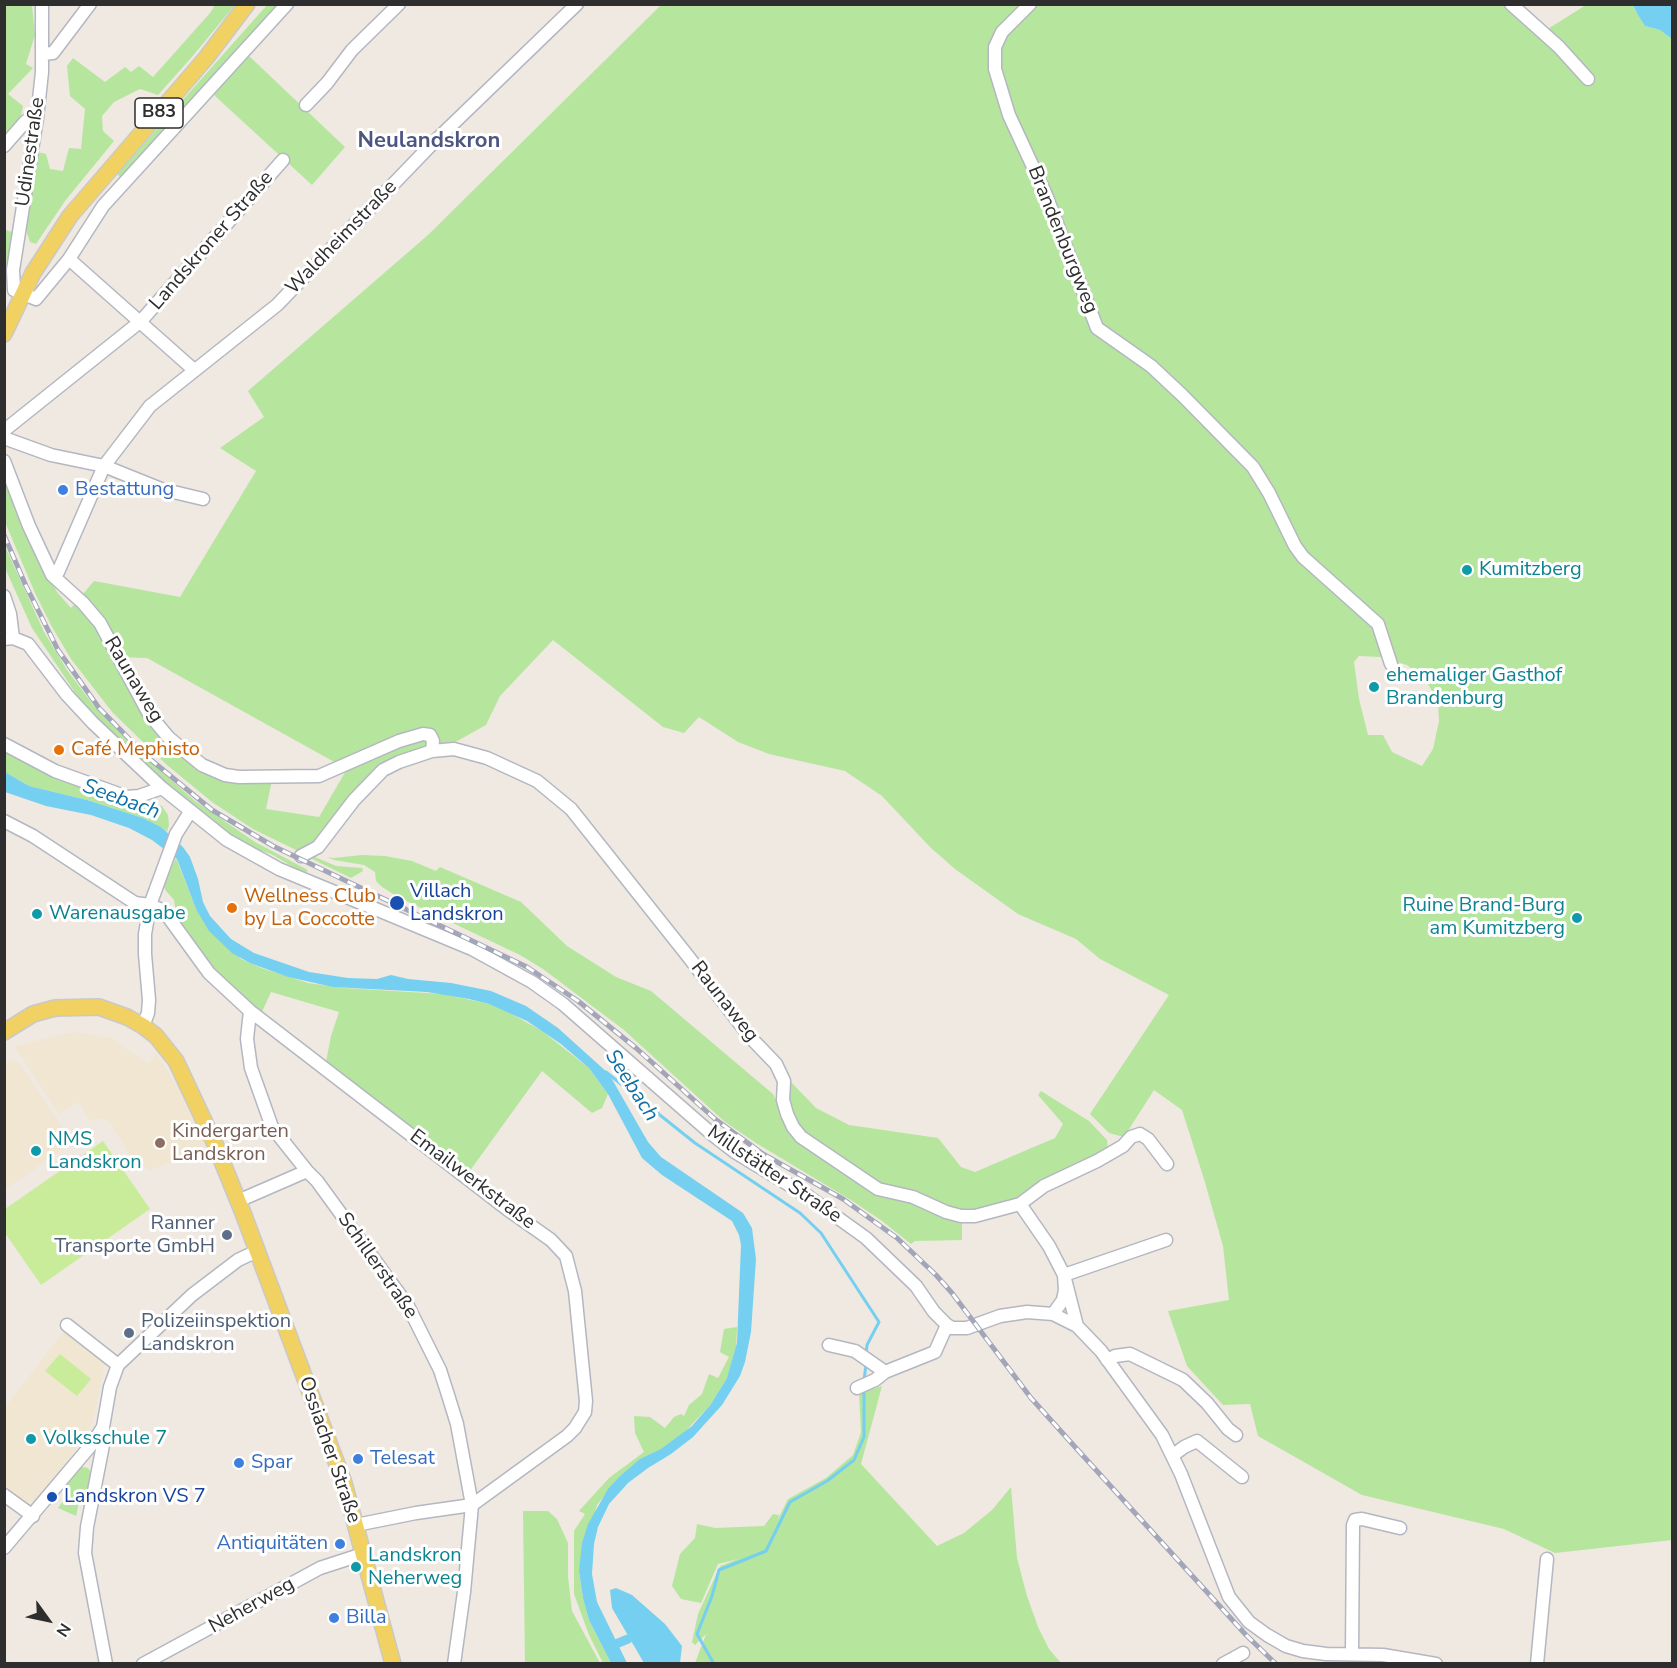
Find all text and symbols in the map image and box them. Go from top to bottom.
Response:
street label: Udinestraße [11,96,51,208]
road number: B83 [135,98,183,128]
district label: Neulandskron [358,129,500,155]
street label: Brandenburgweg [1021,163,1103,317]
street label: Landskroner Straße [145,167,279,315]
street label: Waldheimstraße [281,176,403,300]
place label: Bestattung [75,478,174,502]
marker: Bestattung [56,483,70,497]
place label: Kumitzberg [1479,558,1582,582]
marker: Kumitzberg [1460,563,1474,577]
street label: Raunaweg [98,633,168,727]
place label: ehemaliger Gasthof Brandenburg [1386,664,1562,711]
marker: ehemaliger Gasthof Brandenburg [1367,680,1381,694]
place label: Café Mephisto [71,738,200,762]
marker: Café Mephisto [52,743,66,757]
water label: Seebach [79,774,163,826]
place label: Villach Landskron [410,880,504,927]
place label: Wellness Club by La Coccotte [244,885,376,932]
marker: Villach Landskron [388,894,406,912]
place label: Ruine Brand-Burg am Kumitzberg [1402,894,1565,941]
marker: Wellness Club by La Coccotte [225,901,239,915]
place label: Warenausgabe [49,902,186,926]
marker: Warenausgabe [30,907,44,921]
marker: Ruine Brand-Burg am Kumitzberg [1570,911,1584,925]
street label: Raunaweg [685,957,763,1047]
water label: Seebach [599,1045,663,1127]
place label: Kindergarten Landskron [172,1120,289,1167]
street label: Millstätter Straße [702,1121,846,1229]
street label: Emailwerkstraße [404,1125,540,1235]
place label: NMS Landskron [48,1128,142,1175]
marker: Kindergarten Landskron [153,1136,167,1150]
marker: NMS Landskron [29,1144,43,1158]
street label: Schillerstraße [332,1208,422,1324]
place label: Ranner Transporte GmbH [54,1212,215,1259]
marker: Ranner Transporte GmbH [220,1228,234,1242]
place label: Polizeiinspektion Landskron [141,1310,291,1357]
marker: Polizeiinspektion Landskron [122,1326,136,1340]
street label: Ossiacher Straße [293,1374,365,1526]
place label: Volksschule 7 [43,1427,167,1451]
marker: Volksschule 7 [24,1432,38,1446]
place label: Telesat [370,1447,435,1471]
place label: Spar [251,1451,293,1475]
marker: Telesat [351,1452,365,1466]
marker: Spar [232,1456,246,1470]
place label: Landskron VS 7 [64,1485,206,1509]
marker: Landskron VS 7 [45,1490,59,1504]
place label: Antiquitäten [216,1532,328,1556]
marker: Antiquitäten [333,1537,347,1551]
place label: Landskron Neherweg [368,1544,462,1591]
marker: Landskron Neherweg [349,1560,363,1574]
street label: Neherweg [205,1573,299,1639]
north arrow [18,1590,78,1650]
place label: Billa [346,1606,387,1630]
marker: Billa [327,1611,341,1625]
text: N [51,1619,76,1641]

